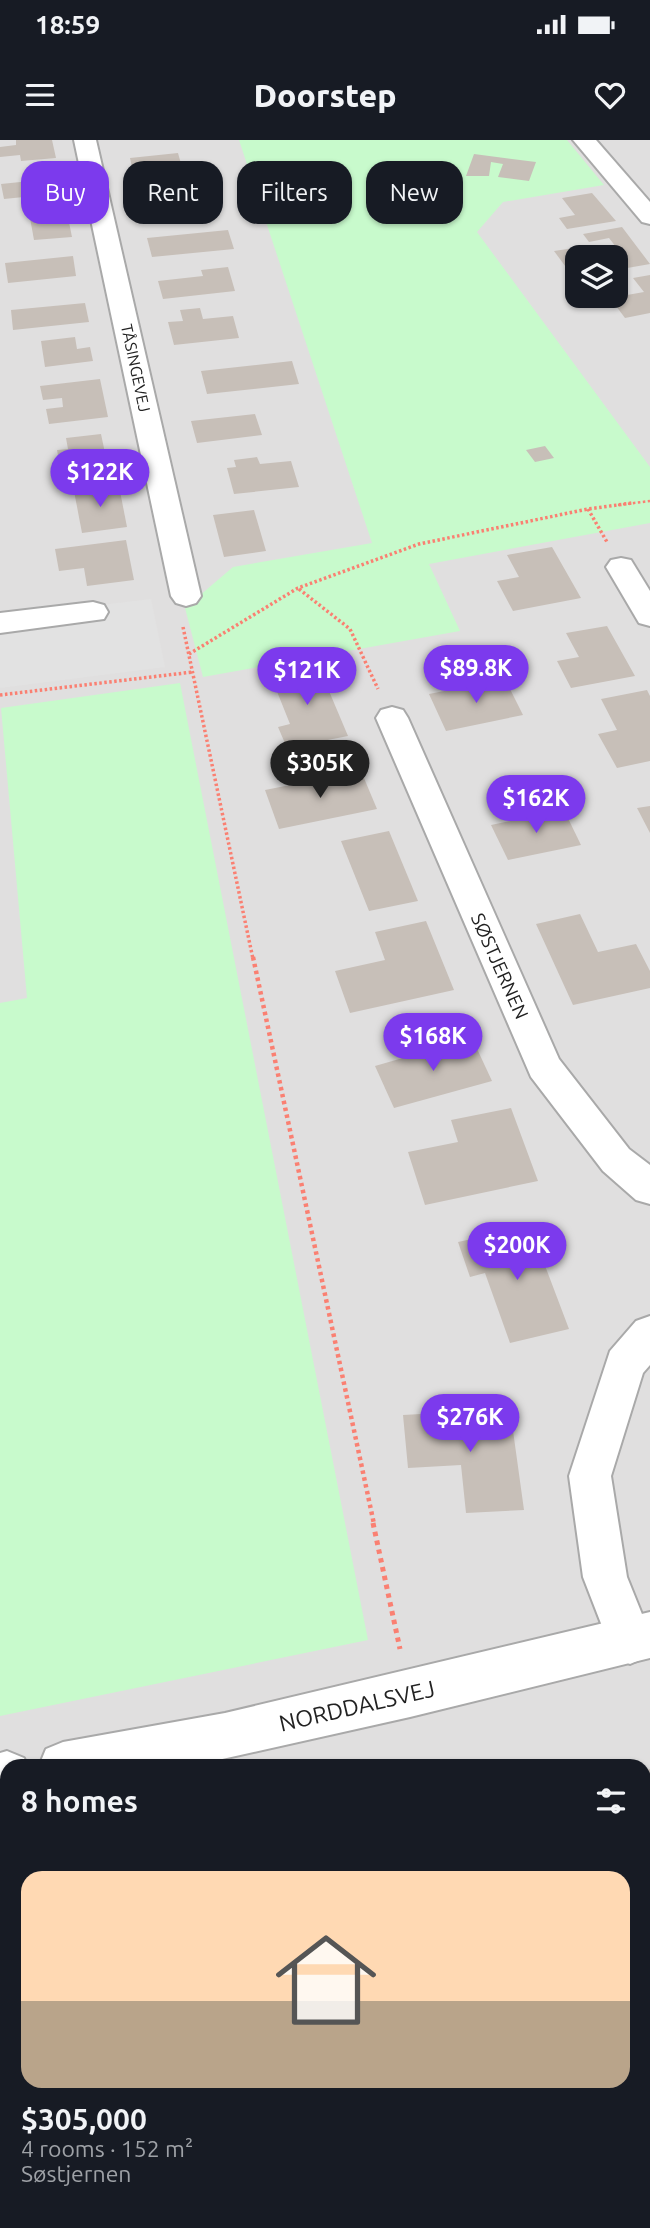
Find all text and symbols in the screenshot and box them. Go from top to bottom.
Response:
text: 18:59 [35,10,100,39]
icon: menu [21,76,59,114]
icon: heart [591,76,629,114]
text: Doorstep [253,77,397,113]
chip: Buy [21,161,109,224]
chip: Rent [123,161,223,224]
chip: Filters [237,161,352,224]
chip: New [366,161,463,224]
map controls [565,245,628,308]
button: layers [565,245,628,308]
street label: TÅSINGEVEJ [118,322,154,414]
pin: $122K [51,450,149,509]
text: $122K [66,459,134,484]
pin: $89.8K [419,645,533,705]
pin: $121K [258,648,356,707]
text: $89.8K [440,655,512,680]
text: $121K [273,657,341,682]
pin: $305K [271,740,369,800]
text: $305K [286,750,354,775]
pin: $162K [487,776,585,835]
text: $162K [502,785,570,810]
street label: SØSTJERNEN [467,910,533,1022]
pin: $168K [384,1014,482,1073]
text: $168K [399,1023,467,1048]
pin: $200K [468,1222,566,1282]
text: $200K [483,1232,551,1257]
pin: $276K [421,1394,519,1454]
text: $276K [436,1404,504,1429]
street label: NORDDALSVEJ [277,1675,437,1736]
icon: filters [592,1782,630,1820]
text: 8 homes [21,1784,138,1818]
icon: home [263,1917,389,2043]
text: $305,000 [21,2102,147,2136]
text: 4 rooms · 152 m² [21,2136,193,2161]
text: Søstjernen [21,2161,132,2186]

